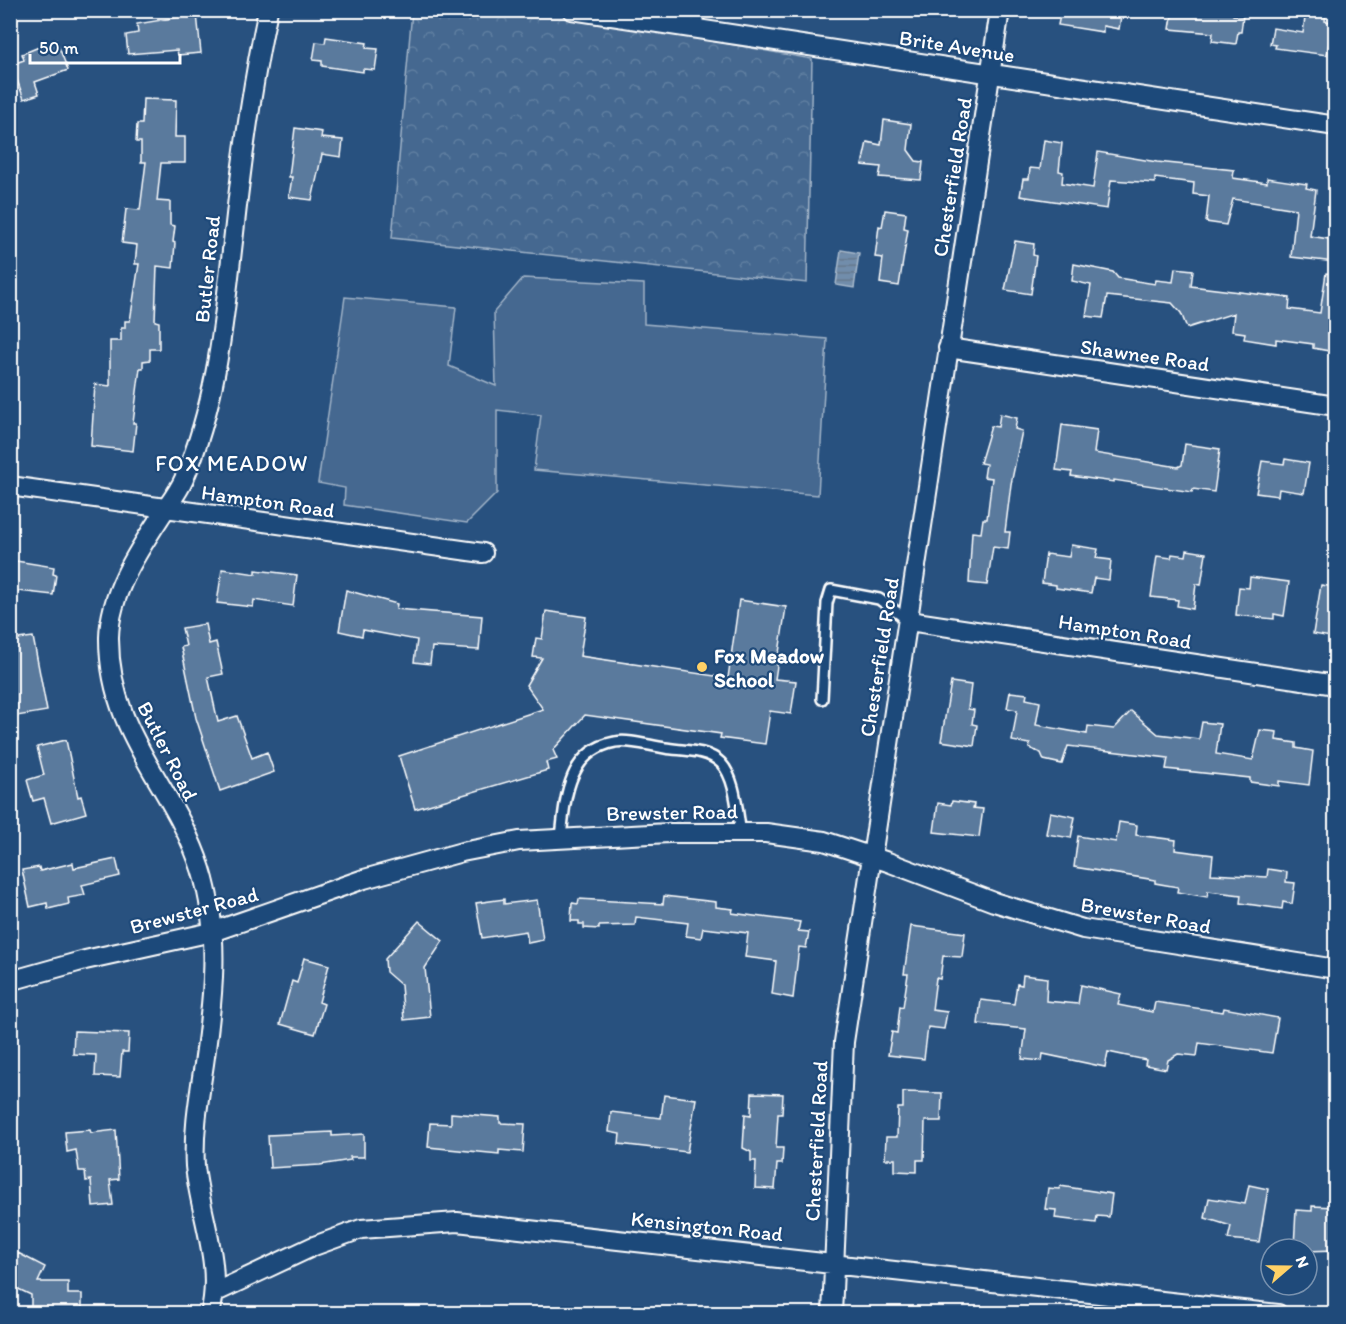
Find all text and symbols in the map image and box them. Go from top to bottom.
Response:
street label: Brite Avenue [897,25,1017,67]
scale bar [30,27,180,65]
text: 50 m [39,37,79,59]
street label: Chesterfield Road [927,95,977,259]
street label: Butler Road [189,214,225,324]
street label: Shawnee Road [1079,334,1212,377]
district label: FOX MEADOW [155,450,309,477]
street label: Hampton Road [200,479,336,523]
street label: Chesterfield Road [854,575,904,739]
street label: Hampton Road [1057,608,1193,654]
place label: Fox Meadow School [714,643,825,692]
marker: Fox Meadow School [695,660,709,674]
street label: Butler Road [132,697,204,805]
street label: Brewster Road [606,798,739,826]
street label: Brewster Road [127,881,261,939]
street label: Brewster Road [1079,891,1214,939]
street label: Chesterfield Road [799,1059,833,1222]
street label: Kensington Road [630,1206,785,1246]
north arrow [1259,1237,1319,1297]
text: N [1292,1254,1313,1270]

